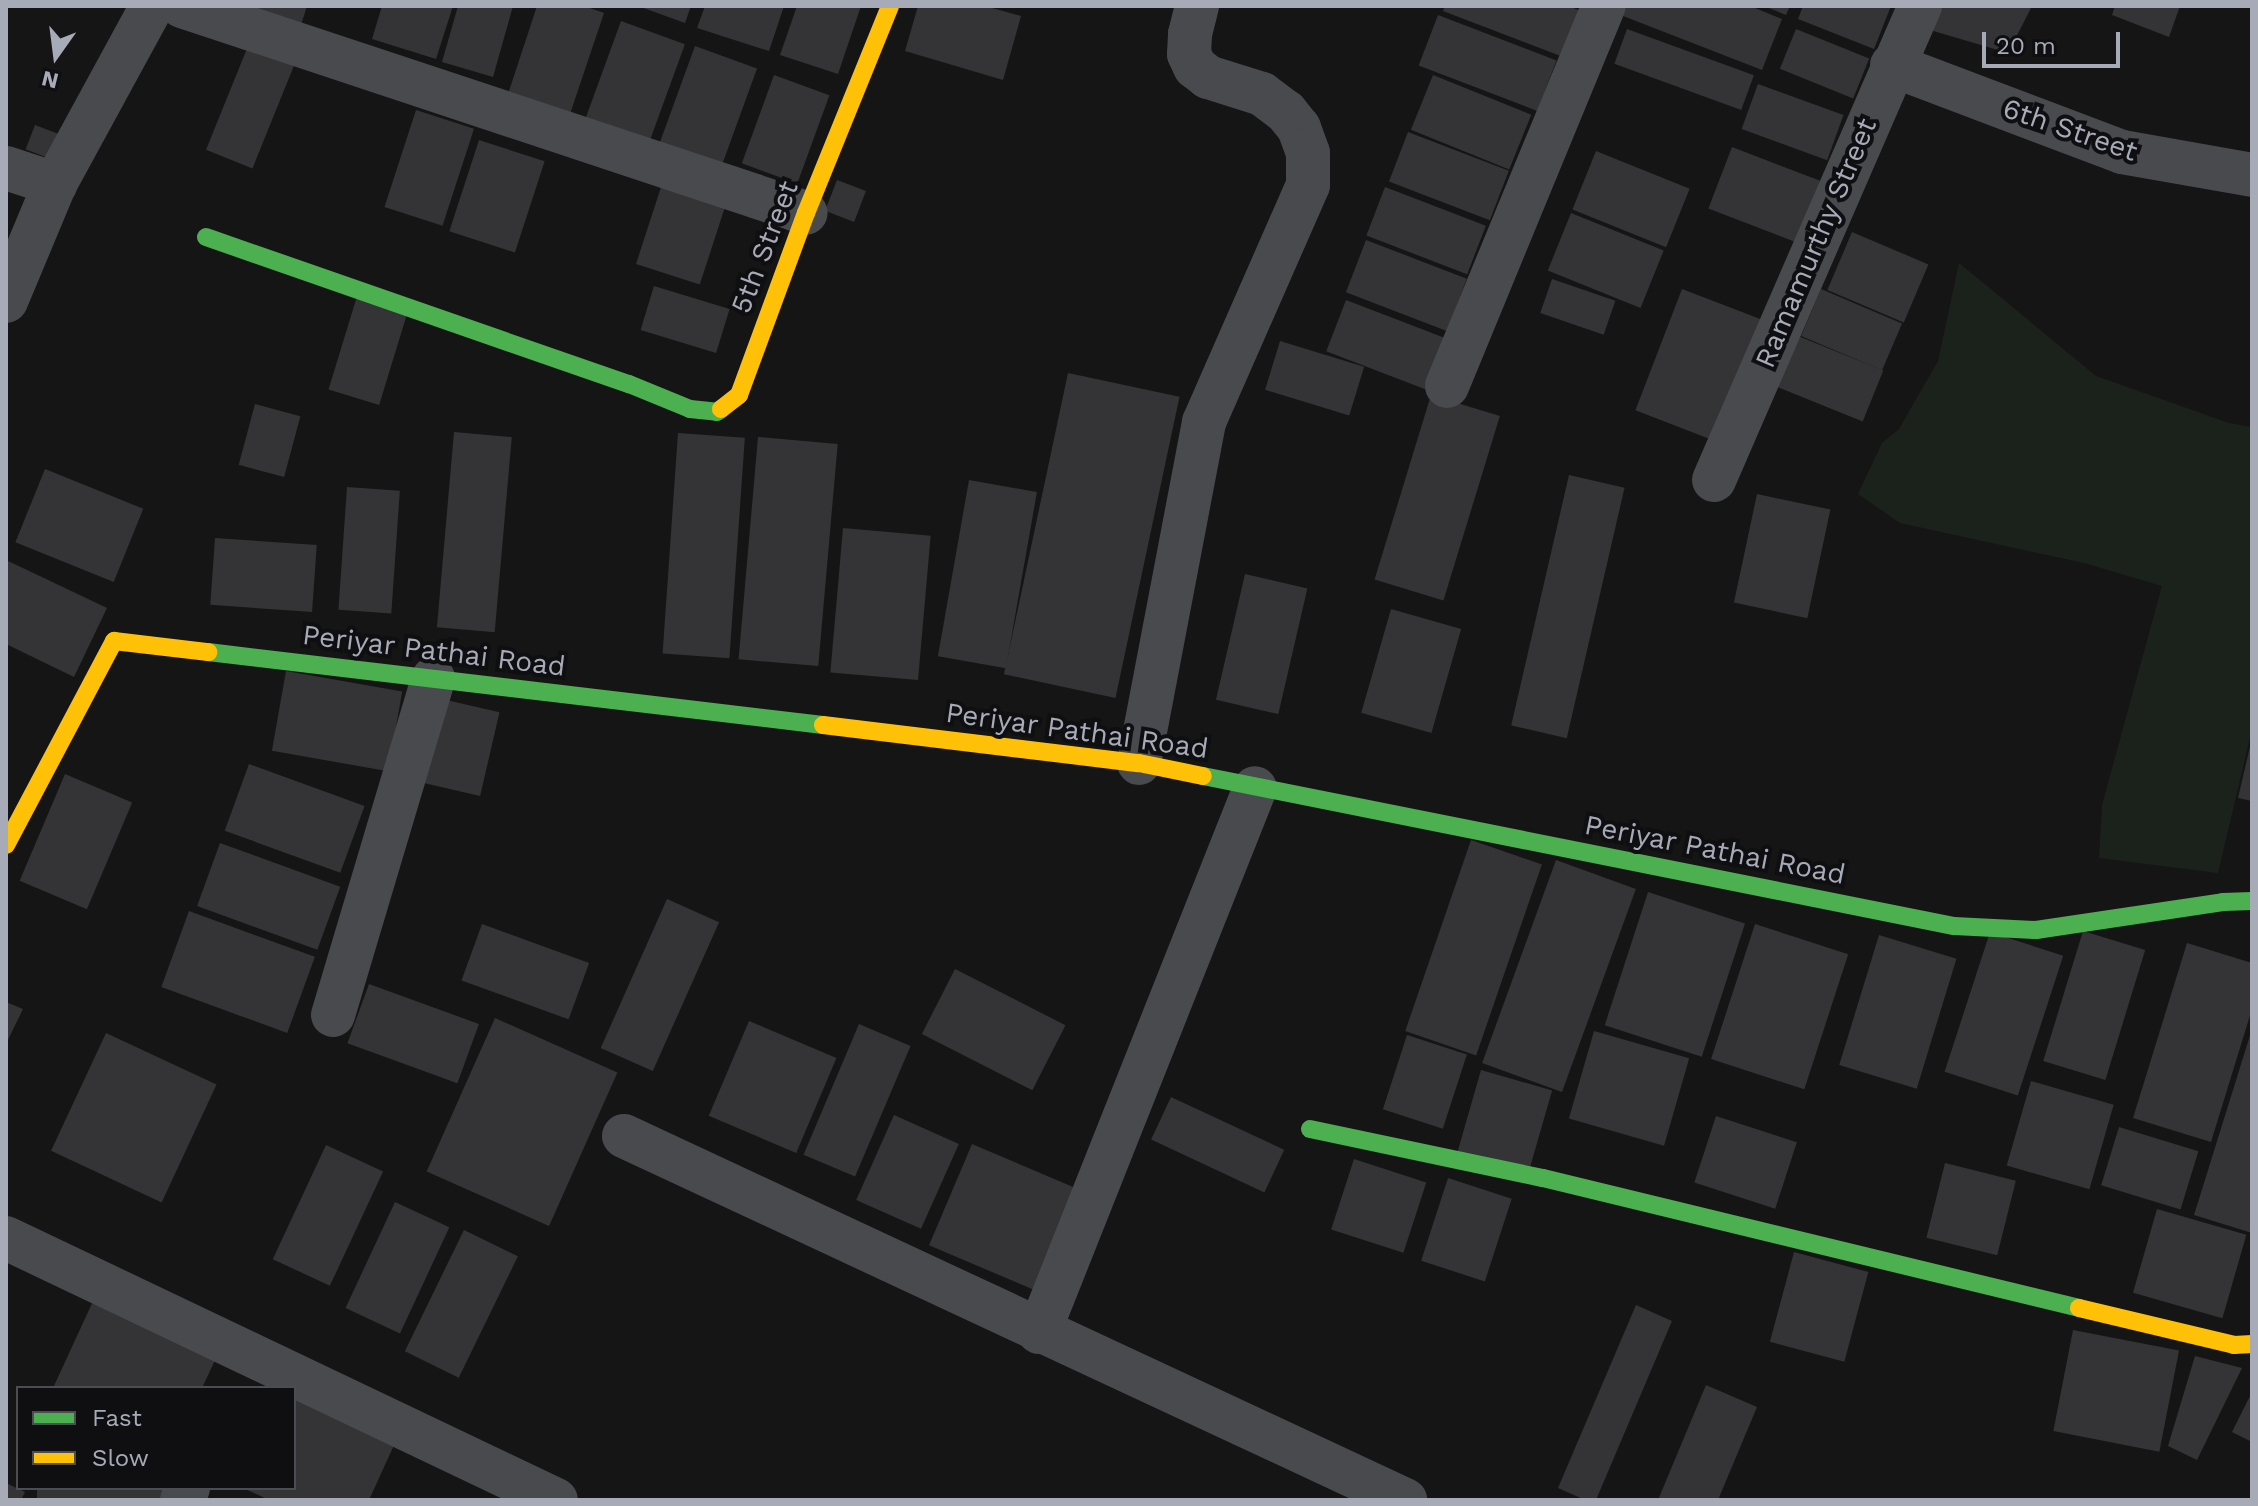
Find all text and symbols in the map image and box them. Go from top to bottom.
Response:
north arrow [16,16,96,96]
scale bar [1986,16,2124,66]
text: 20 m [1996,32,2056,60]
text: N [39,66,61,94]
street label: 6th Street [1998,91,2142,169]
street label: Ramamurthy Street [1748,113,1884,373]
street label: 5th Street [724,176,806,318]
street label: Periyar Pathai Road [300,618,568,684]
street label: Periyar Pathai Road [943,696,1211,766]
street label: Periyar Pathai Road [1582,808,1848,892]
legend [16,1386,296,1490]
text: Fast [92,1404,142,1432]
text: Slow [92,1444,149,1472]

